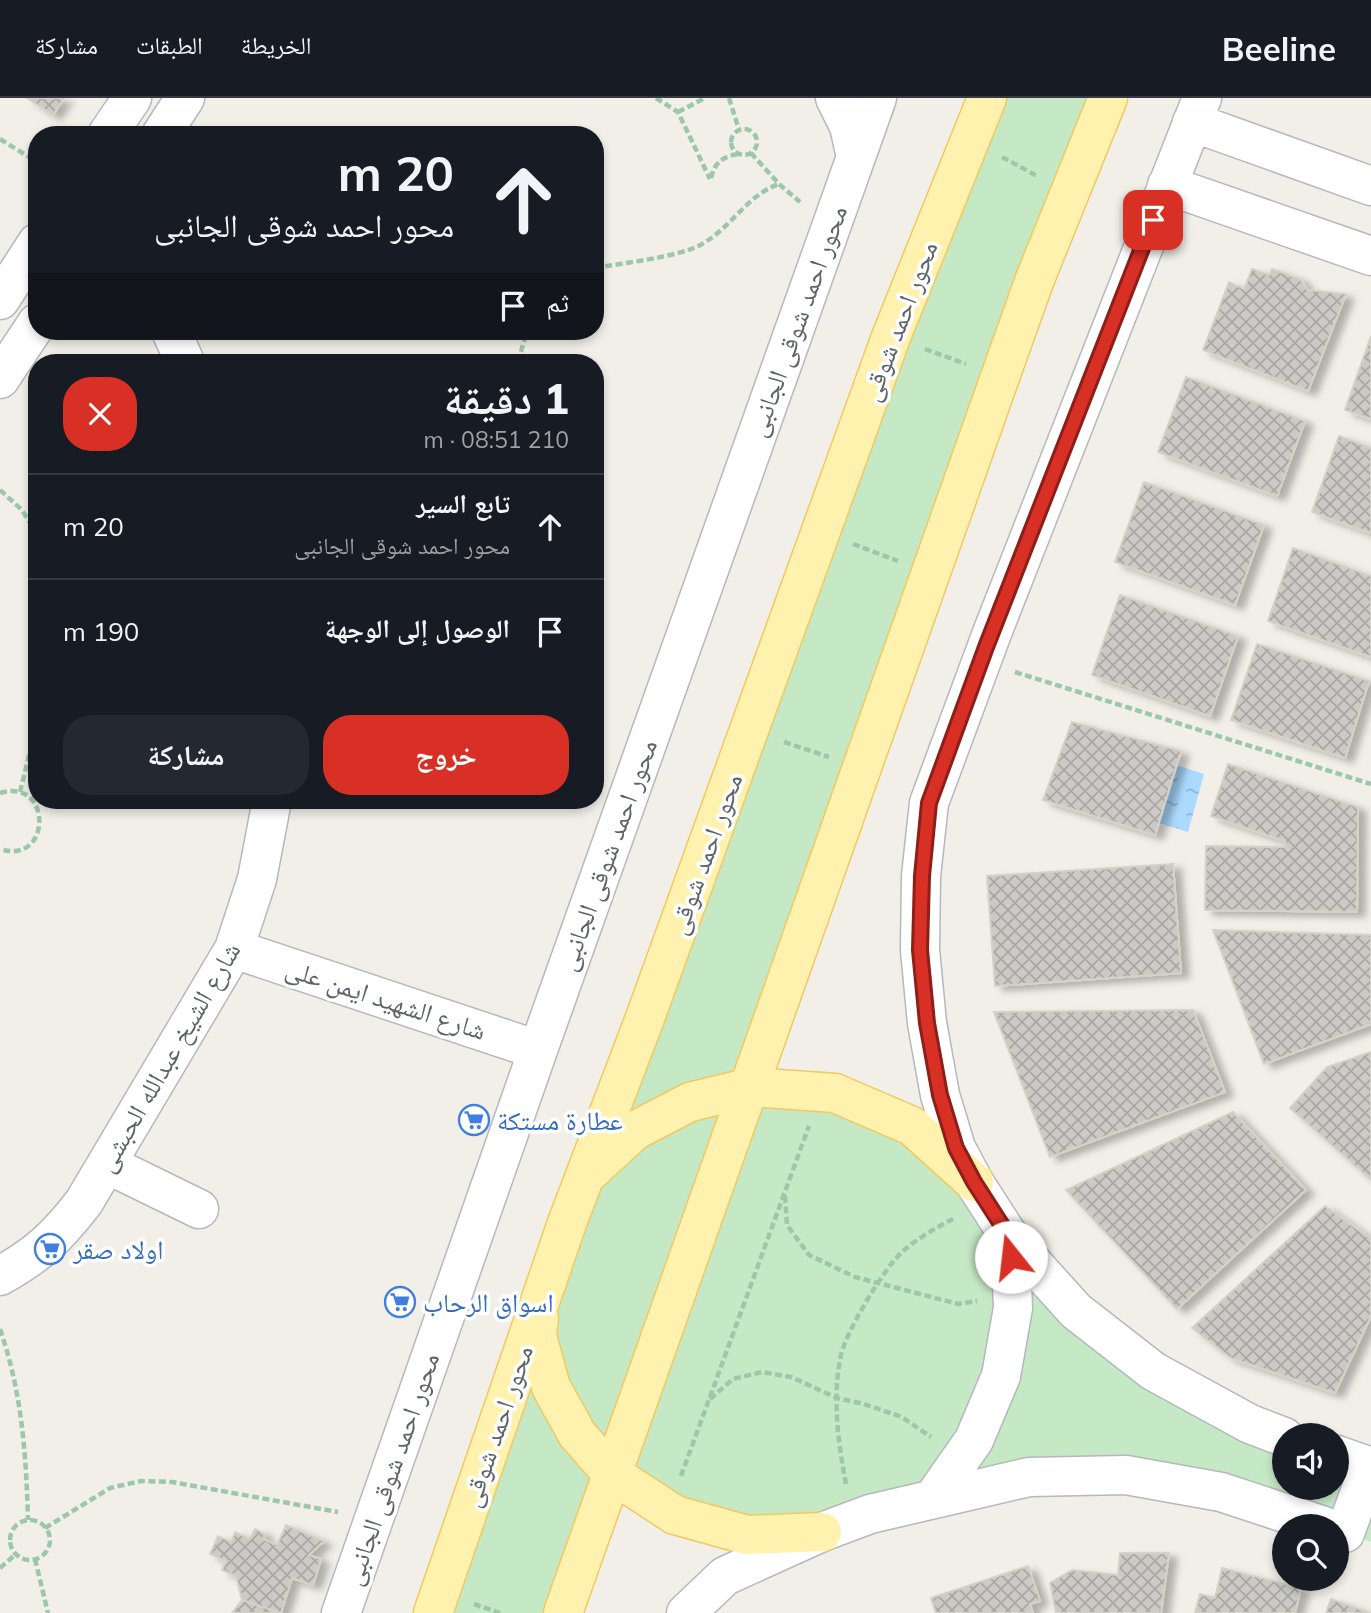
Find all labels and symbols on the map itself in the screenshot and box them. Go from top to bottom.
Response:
pin [1123,190,1183,250]
street label: محور احمد شوقى الجانبى [740,201,854,441]
street label: محور احمد شوقى [853,236,945,406]
street label: محور احمد شوقى الجانبى [550,735,664,975]
street label: محور احمد شوقى [661,769,749,939]
street label: شارع الشيخ عبدالله الحبشى [89,936,248,1178]
street label: شارع الشهيد ايمن على [282,951,490,1047]
supermarket icon: عطارة مستكة [457,1103,491,1137]
place label: عطارة مستكة [497,1104,623,1137]
position arrow [974,1220,1048,1294]
supermarket icon: اولاد صقر [33,1232,67,1266]
place label: اولاد صقر [72,1233,163,1266]
supermarket icon: اسواق الرحاب [383,1285,417,1319]
place label: اسواق الرحاب [423,1286,554,1319]
street label: محور احمد شوقى [454,1341,540,1511]
street label: محور احمد شوقى الجانبى [336,1348,446,1590]

